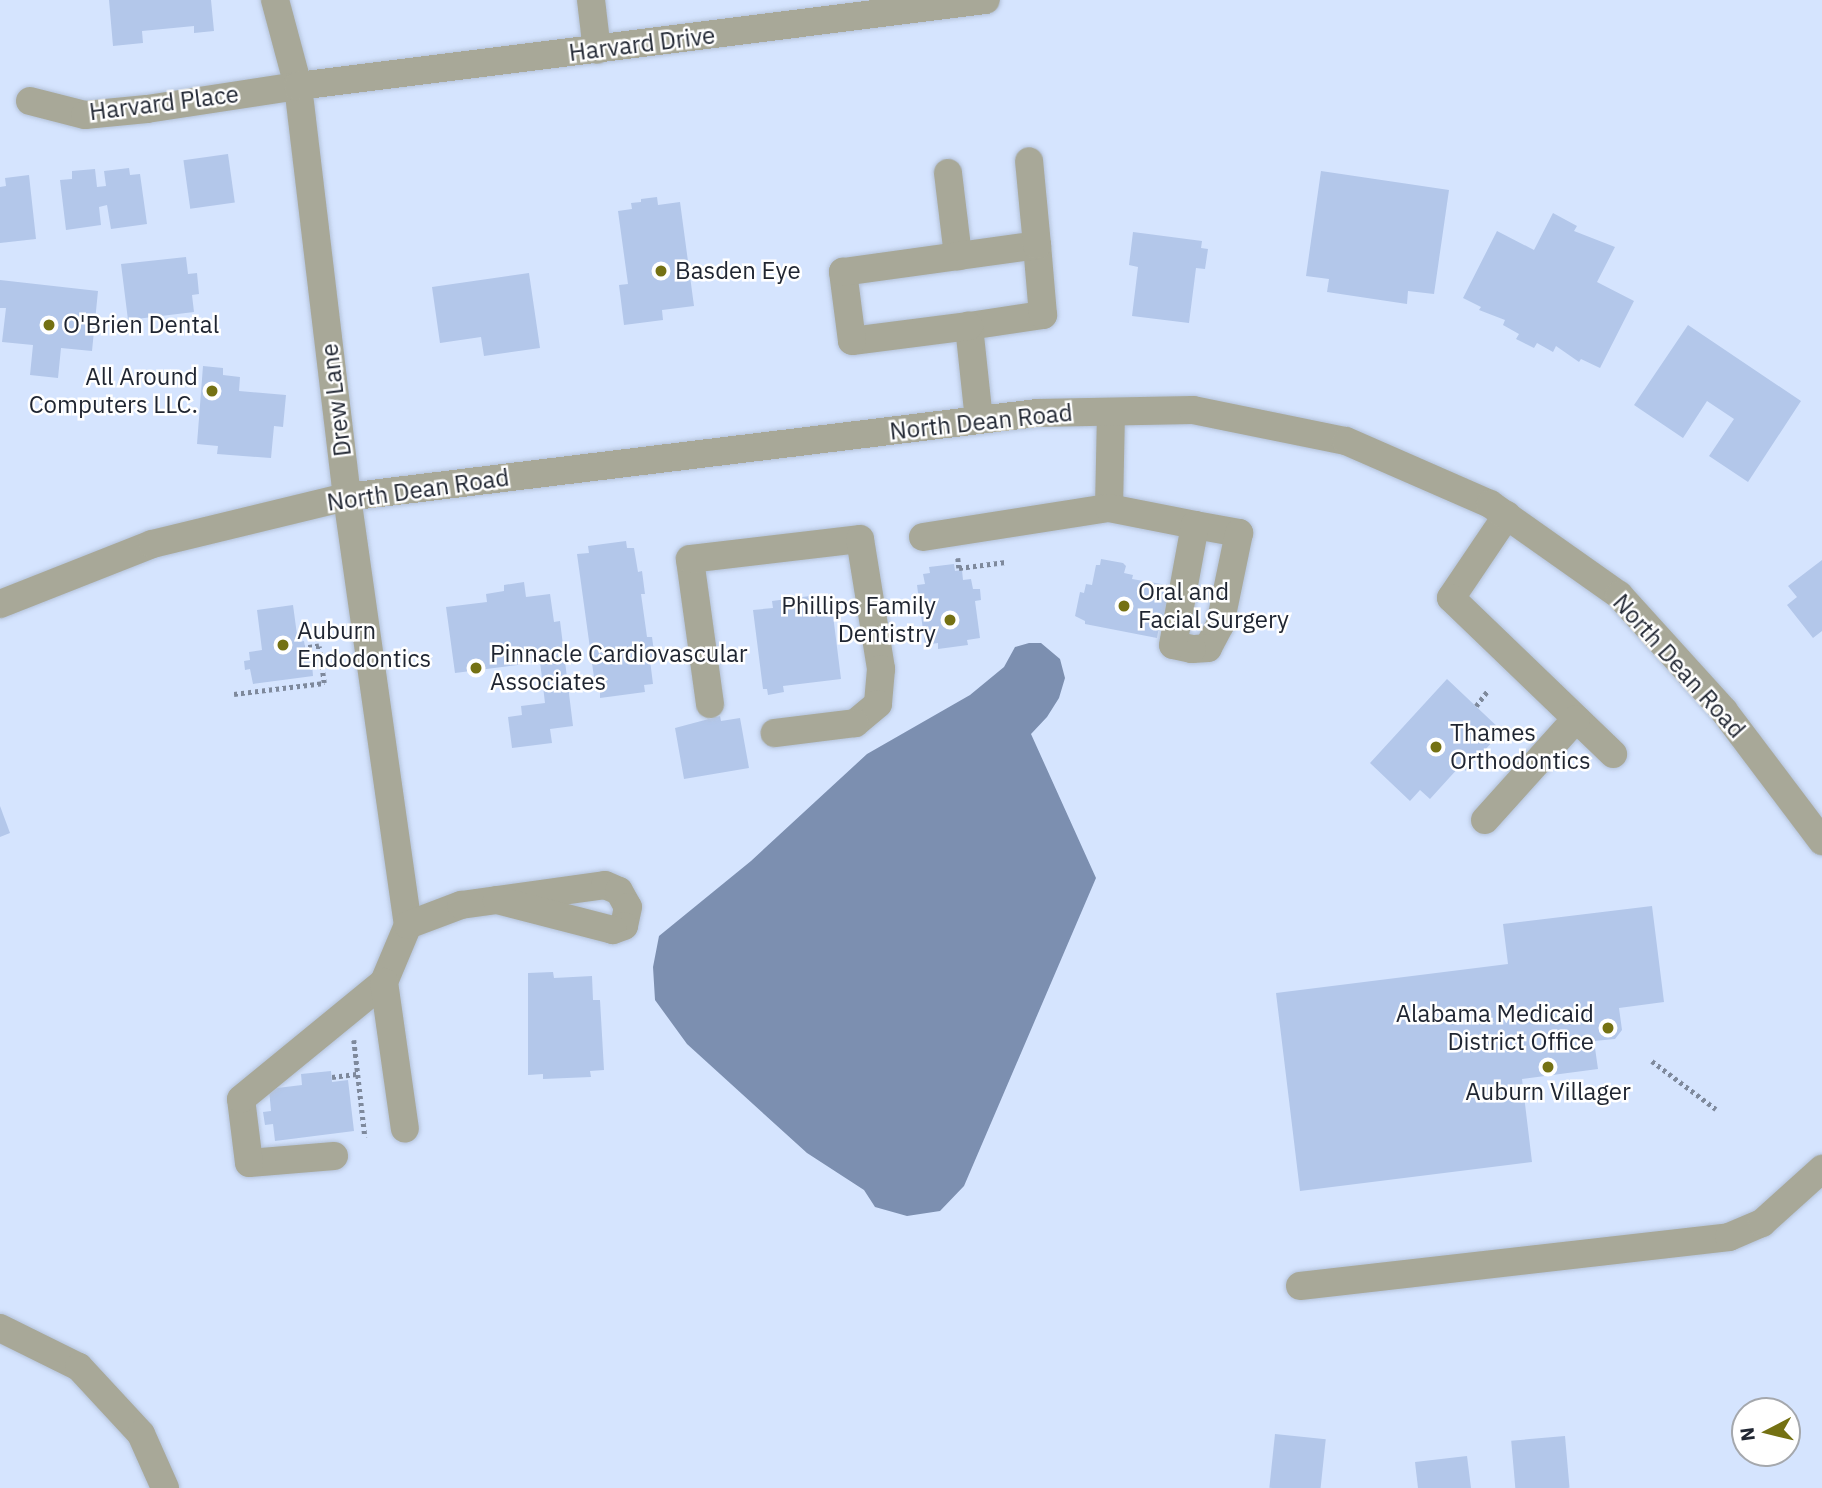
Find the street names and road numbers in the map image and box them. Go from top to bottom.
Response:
street label: Harvard Drive [567,21,717,67]
street label: Harvard Place [88,80,240,126]
street label: Drew Lane [315,342,357,458]
street label: North Dean Road [888,398,1074,446]
street label: North Dean Road [325,463,511,517]
street label: North Dean Road [1607,588,1751,744]

